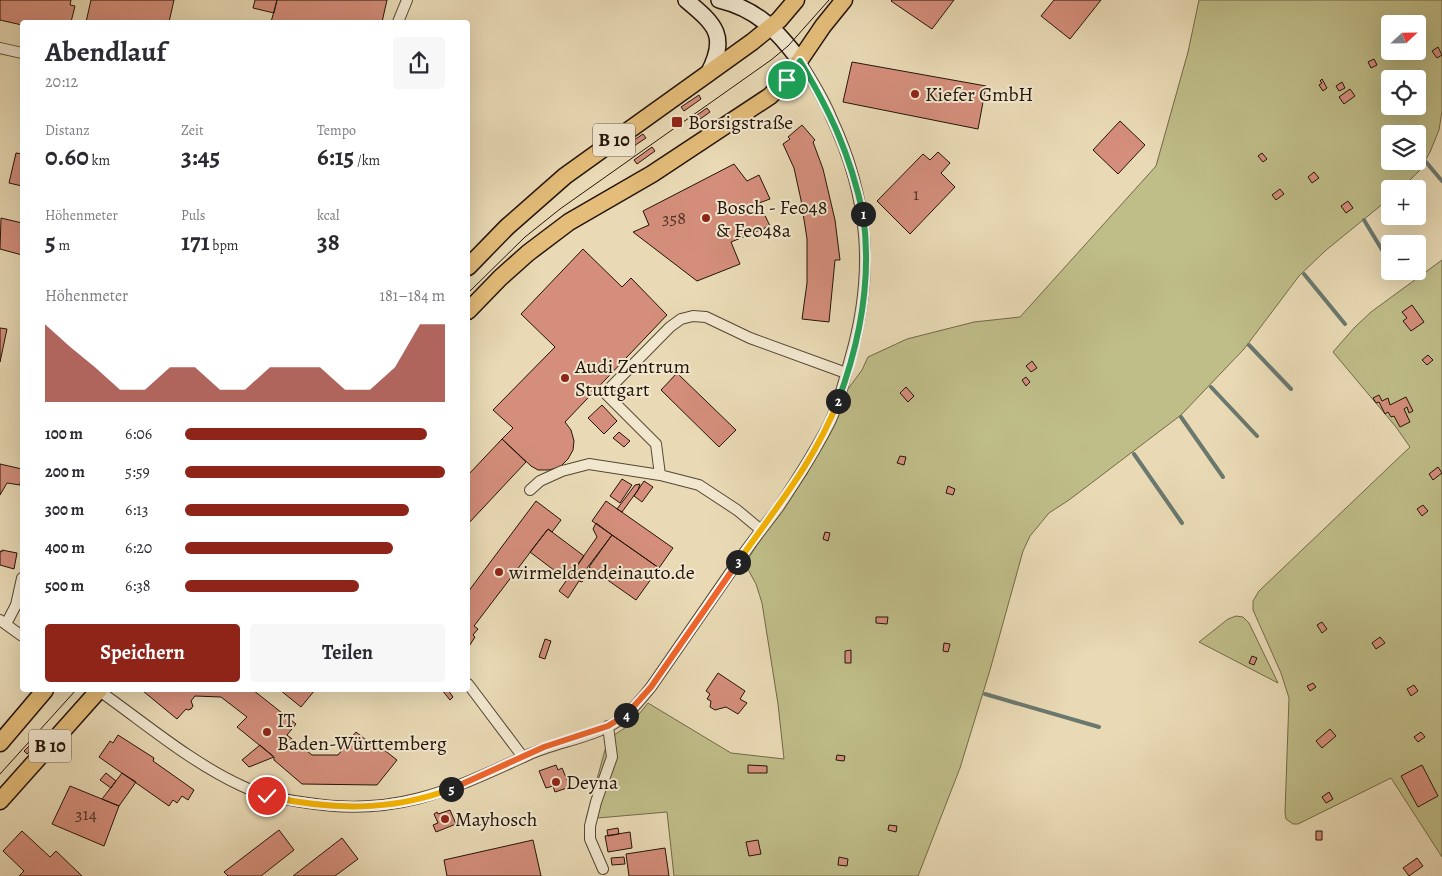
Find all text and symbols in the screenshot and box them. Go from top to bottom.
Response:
north arrow [1381,15,1426,60]
map controls [1381,15,1426,280]
text: Abendlauf [45,33,166,71]
button: share [393,37,445,89]
pin [766,59,808,101]
icon: arrive [773,66,801,94]
button: locate [1381,70,1426,115]
text: 20:12 [45,71,78,93]
place label: Kiefer GmbH [925,81,1033,108]
marker: Kiefer GmbH [909,88,921,100]
place label: Borsigstraße [688,109,793,136]
marker: Borsigstraße [670,115,684,129]
text: Distanz [45,121,90,140]
text: Zeit [181,121,204,140]
text: Tempo [317,121,356,140]
road number: B 10 [593,124,635,156]
button: layers [1381,125,1426,170]
text: 0.60 [45,140,89,174]
text: 3:45 [181,140,220,174]
text: 6:15 [317,140,354,174]
text: km [89,151,110,170]
text: /km [354,151,380,170]
button: + [1381,180,1426,225]
house number: 1 [913,182,919,206]
place label: Bosch - Fe048 & Fe048a [716,194,827,244]
pin: 1 [850,202,876,226]
text: 1 [861,205,866,224]
text: Höhenmeter [45,206,118,225]
text: Puls [181,206,205,225]
text: kcal [317,206,339,225]
house number: 358 [662,206,686,230]
marker: Bosch - Fe048 & Fe048a [700,212,712,224]
text: 5 [45,225,56,259]
text: 171 [181,225,210,259]
text: 38 [317,225,340,259]
button: − [1381,235,1426,280]
text: m [56,236,70,255]
text: bpm [210,236,239,255]
text: Höhenmeter [45,285,128,307]
text: 181–184 m [380,285,445,307]
place label: Audi Zentrum Stuttgart [574,353,690,403]
marker: Audi Zentrum Stuttgart [559,372,571,384]
pin: 2 [826,388,850,414]
text: 2 [835,392,842,411]
text: 100 m [45,423,83,445]
text: 6:06 [125,423,152,445]
text: 200 m [45,461,85,483]
text: 5:59 [125,461,150,483]
text: 300 m [45,499,84,521]
text: 6:13 [125,499,148,521]
text: 400 m [45,537,85,559]
text: 6:20 [125,537,152,559]
pin: 3 [726,550,750,574]
text: 3 [735,553,742,572]
place label: wirmeldendeinauto.de [508,559,695,586]
marker: wirmeldendeinauto.de [493,566,505,578]
text: 500 m [45,575,84,597]
text: 6:38 [125,575,151,597]
button: Speichern [45,624,240,682]
button: Teilen [250,624,445,682]
pin: 4 [614,702,638,728]
text: 4 [623,706,630,725]
place label: IT Baden-Württemberg [277,707,447,757]
marker: IT Baden-Württemberg [261,726,273,738]
road number: B 10 [29,729,71,762]
place label: Deyna [566,769,619,796]
pin [246,775,288,817]
pin: 5 [438,776,464,802]
marker: Deyna [550,776,562,788]
text: 5 [449,780,454,799]
icon: check [253,782,281,810]
house number: 314 [75,802,97,826]
place label: Mayhosch [455,806,538,833]
marker: Mayhosch [439,813,451,825]

